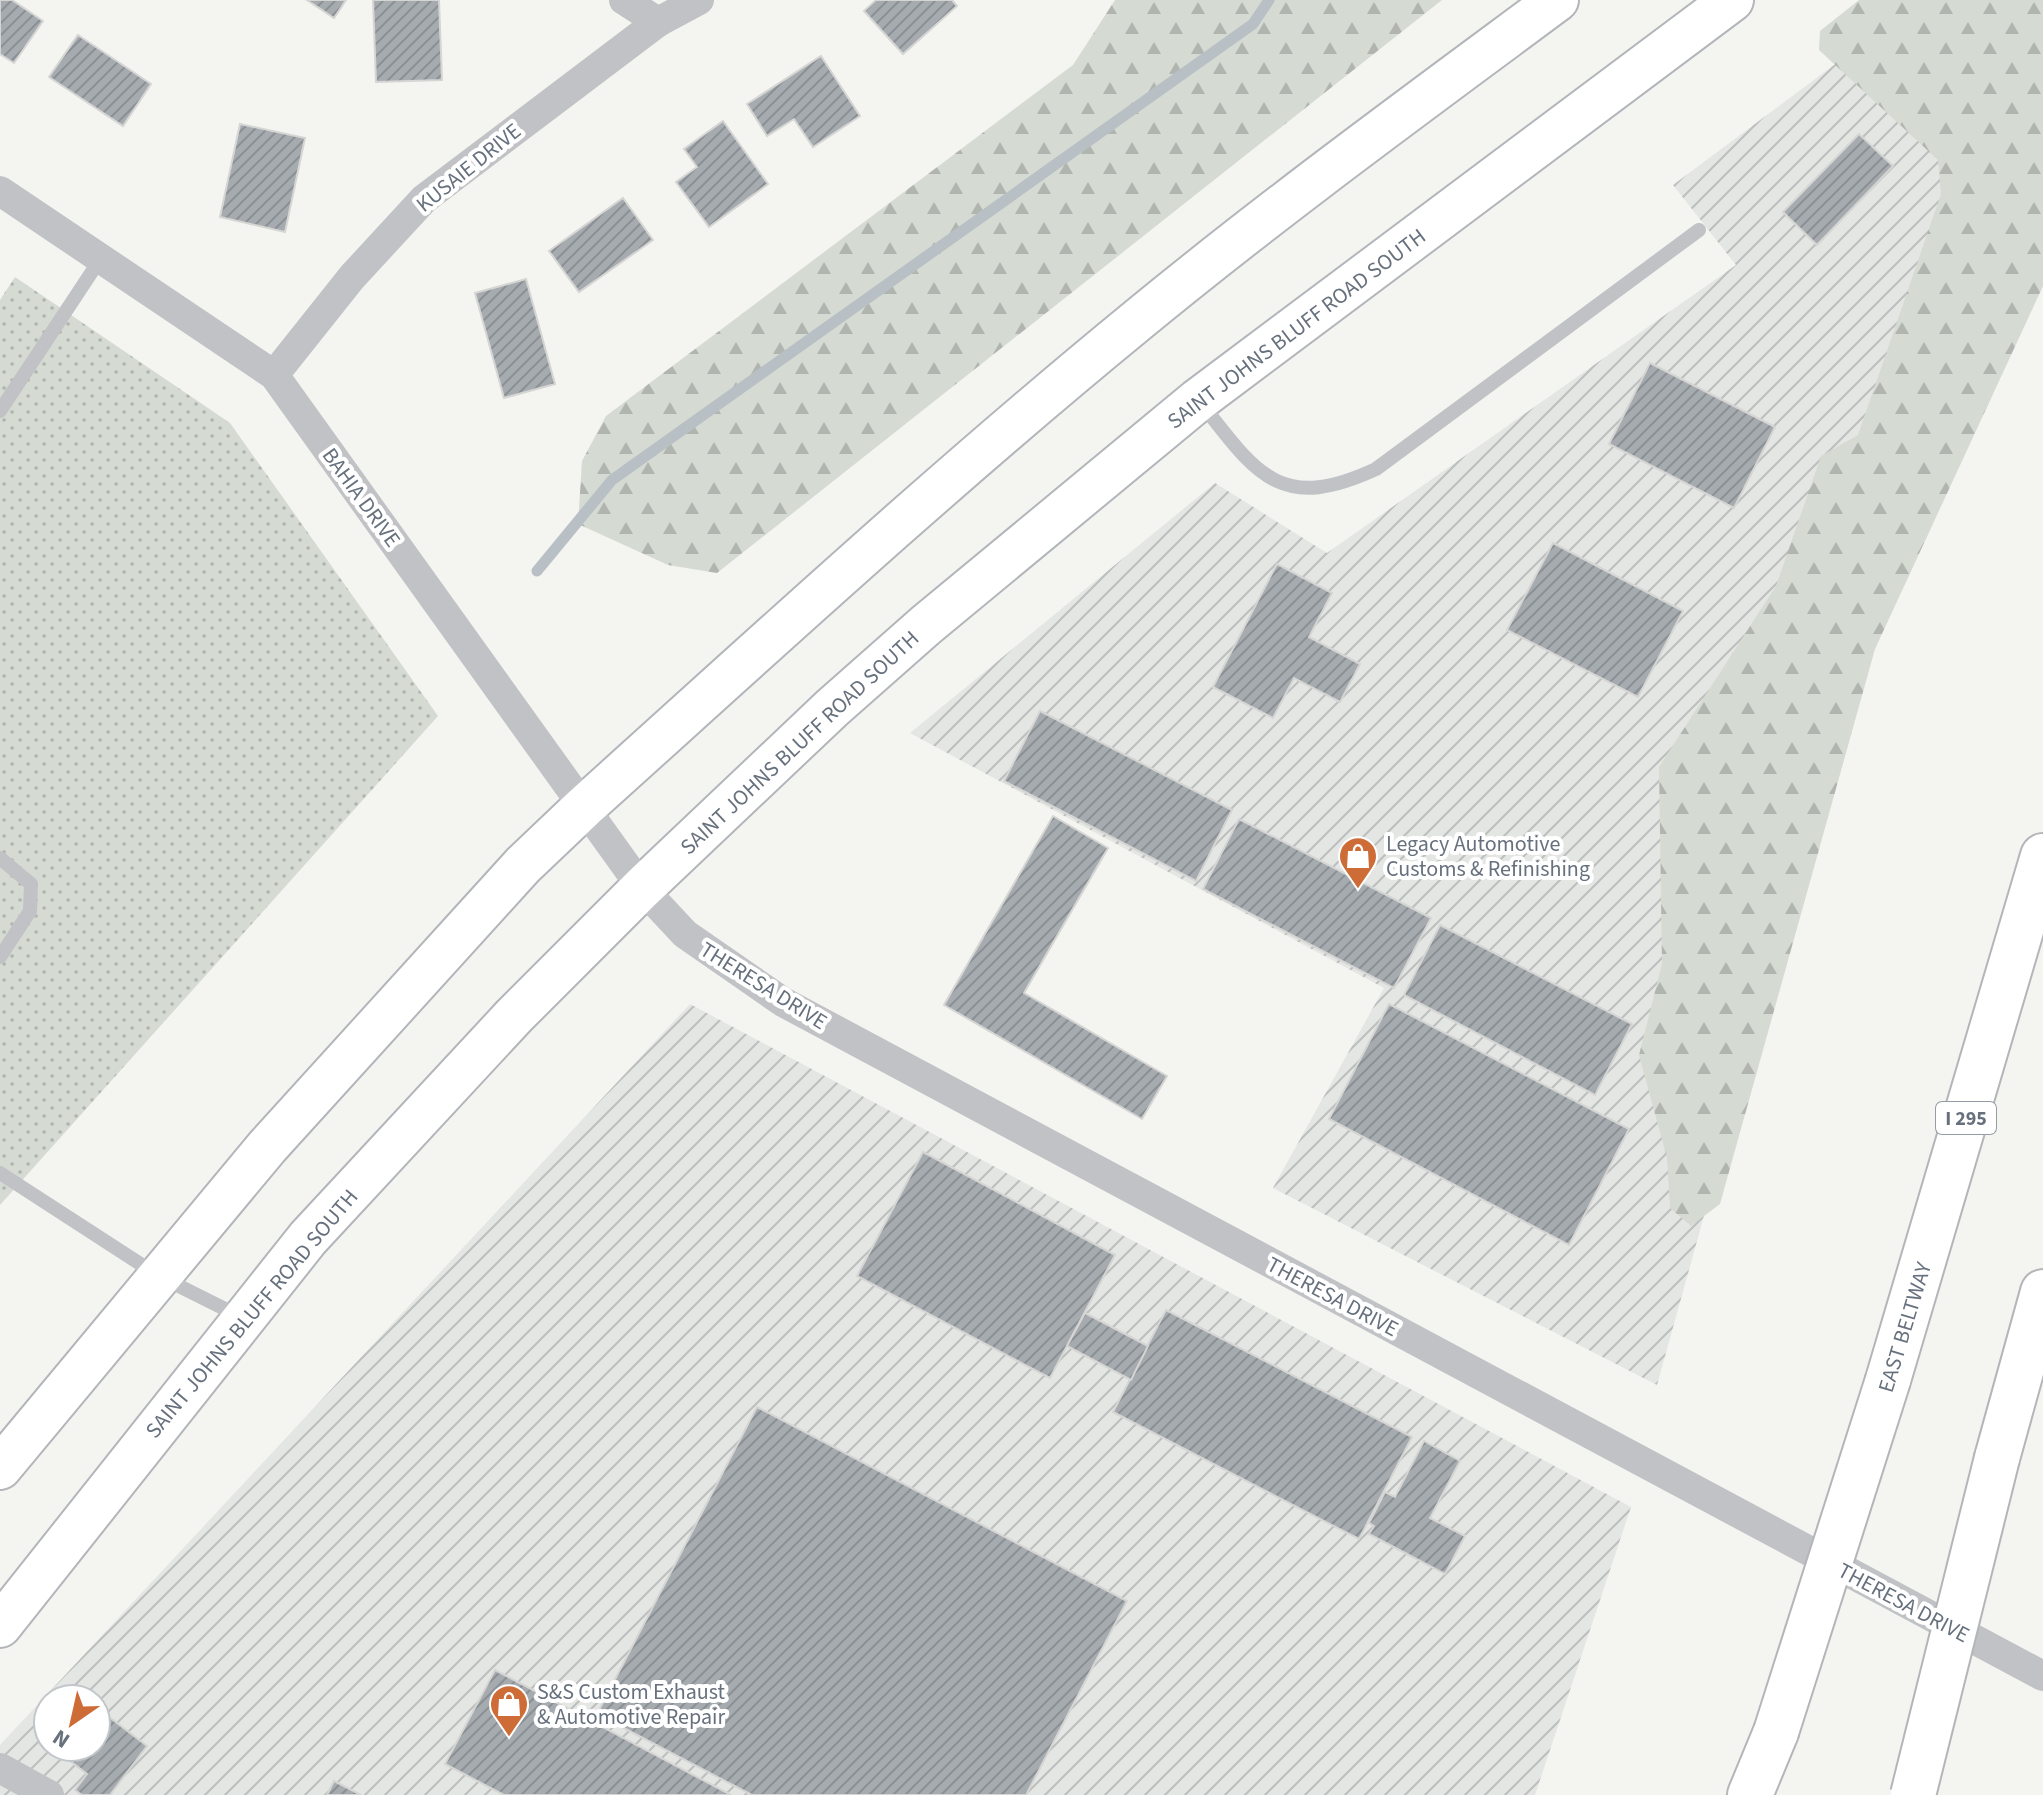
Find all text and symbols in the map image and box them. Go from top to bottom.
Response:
street label: KUSAIE DRIVE [409,115,528,220]
street label: SAINT JOHNS BLUFF ROAD SOUTH [1161,221,1433,437]
street label: BAHIA DRIVE [314,441,408,554]
street label: SAINT JOHNS BLUFF ROAD SOUTH [673,623,926,862]
place label: Legacy Automotive Customs & Refinishing [1386,828,1590,885]
shop icon: Legacy Automotive Customs & Refinishing [1337,835,1379,890]
street label: THERESA DRIVE [694,934,833,1038]
road number: I 295 [1936,1102,1996,1134]
street label: SAINT JOHNS BLUFF ROAD SOUTH [138,1182,366,1445]
street label: THERESA DRIVE [1261,1249,1404,1345]
street label: EAST BELTWAY [1870,1258,1940,1396]
street label: THERESA DRIVE [1832,1555,1975,1651]
place label: S&S Custom Exhaust & Automotive Repair [537,1676,726,1733]
north arrow [32,1683,112,1763]
shop icon: S&S Custom Exhaust & Automotive Repair [488,1683,530,1738]
text: N [46,1721,76,1756]

